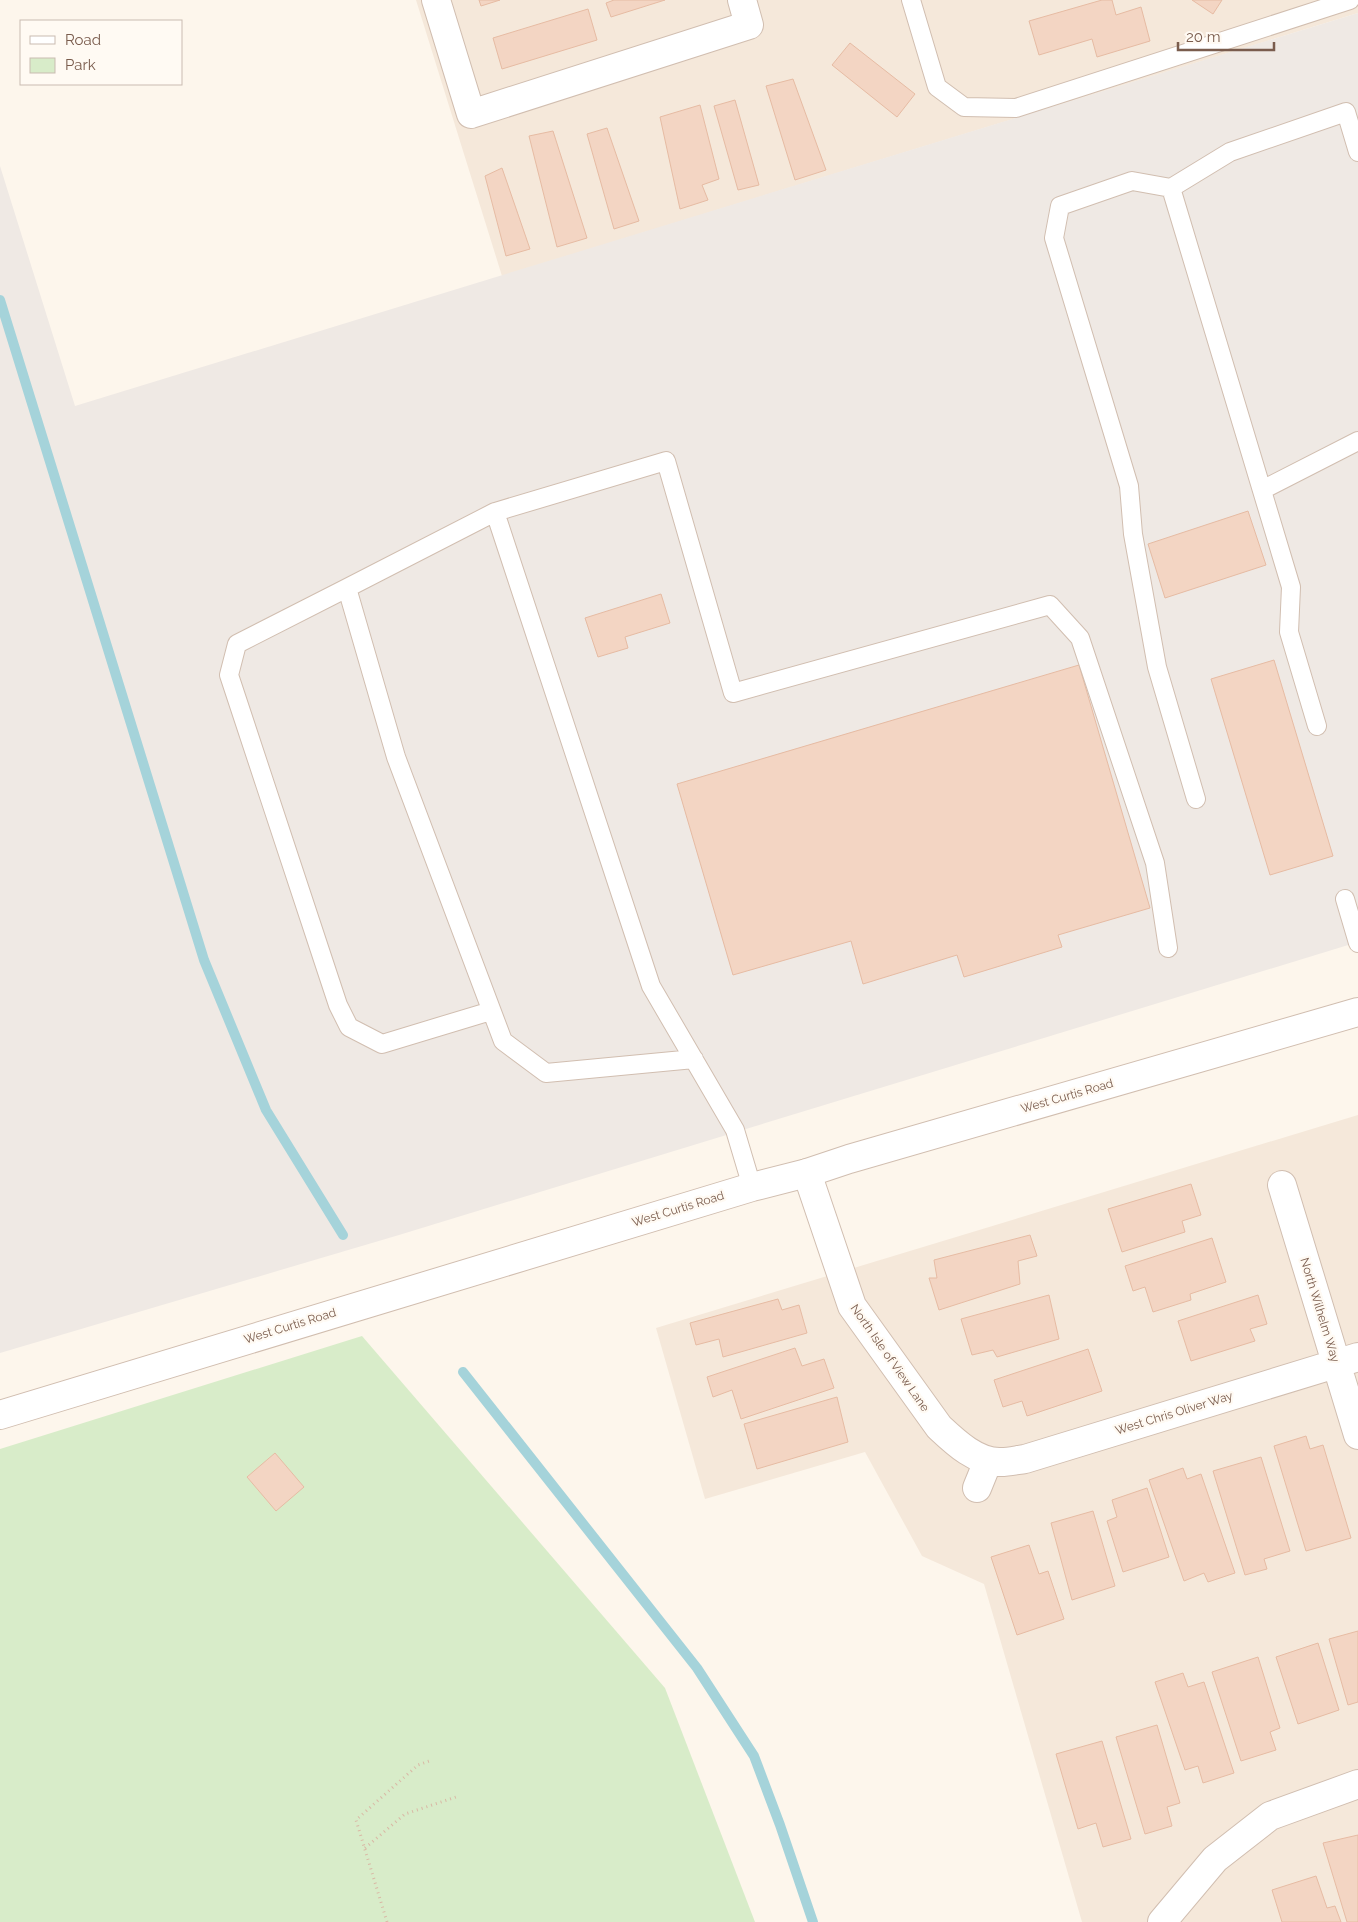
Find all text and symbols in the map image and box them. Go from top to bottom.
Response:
legend [20,20,182,85]
scale bar [1178,20,1274,52]
text: 20 m [1186,28,1221,46]
text: Road [65,31,101,49]
text: Park [65,56,96,74]
street label: West Curtis Road [1019,1076,1115,1116]
street label: West Curtis Road [630,1188,726,1230]
street label: North Wilhelm Way [1297,1256,1343,1364]
street label: North Isle of View Lane [848,1302,932,1414]
street label: West Curtis Road [242,1305,338,1347]
street label: West Chris Oliver Way [1114,1388,1235,1438]

